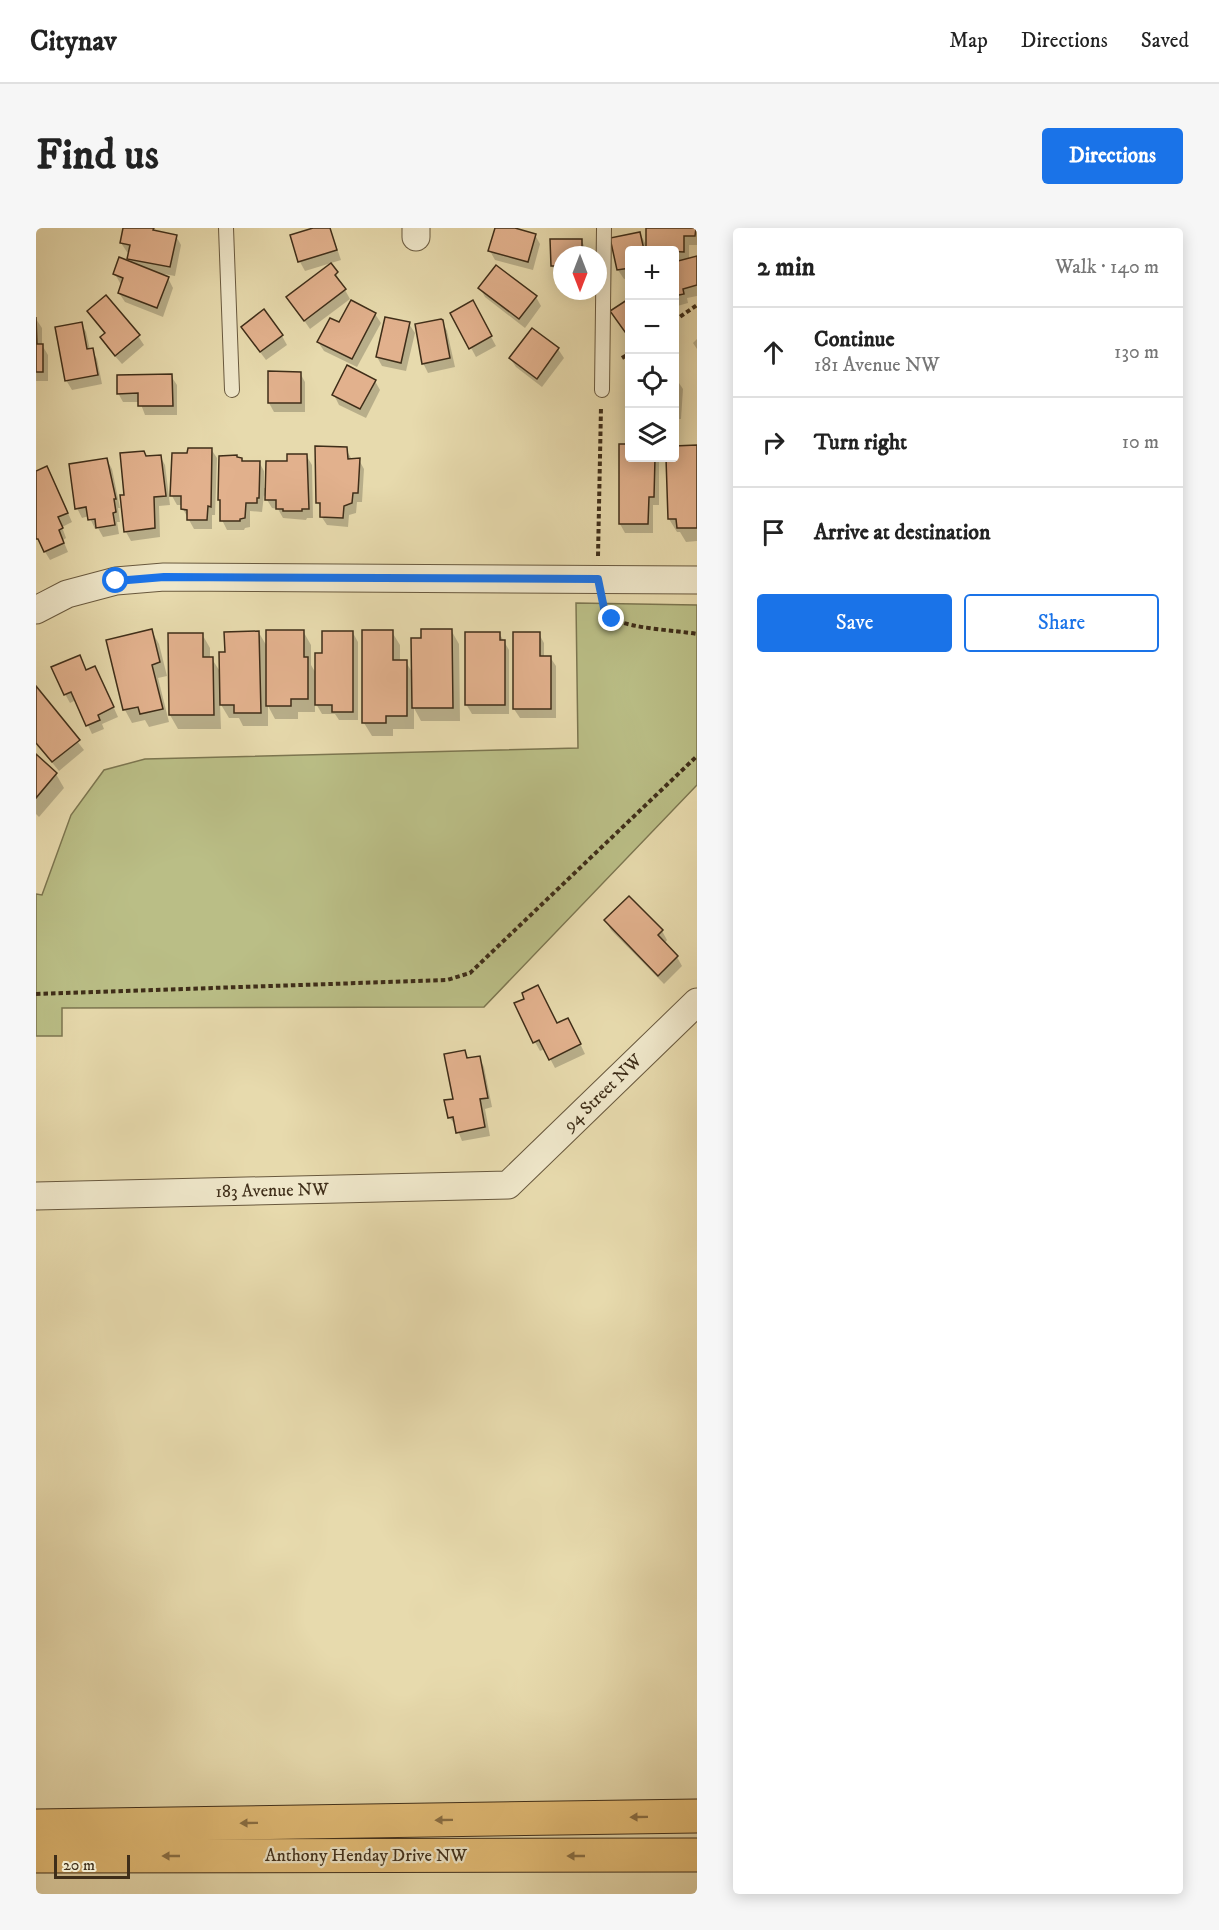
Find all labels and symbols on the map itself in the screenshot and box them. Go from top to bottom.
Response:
north arrow [553,246,607,300]
route start [102,567,128,593]
route end [598,605,624,631]
street label: 94 Street NW [558,1050,647,1137]
street label: 183 Avenue NW [215,1179,329,1203]
one-way arrow [629,1812,648,1822]
one-way arrow [434,1815,453,1825]
one-way arrow [239,1818,258,1828]
street label: Anthony Henday Drive NW [265,1845,468,1867]
one-way arrow [161,1851,180,1861]
one-way arrow [566,1851,585,1861]
scale bar [54,1852,130,1880]

